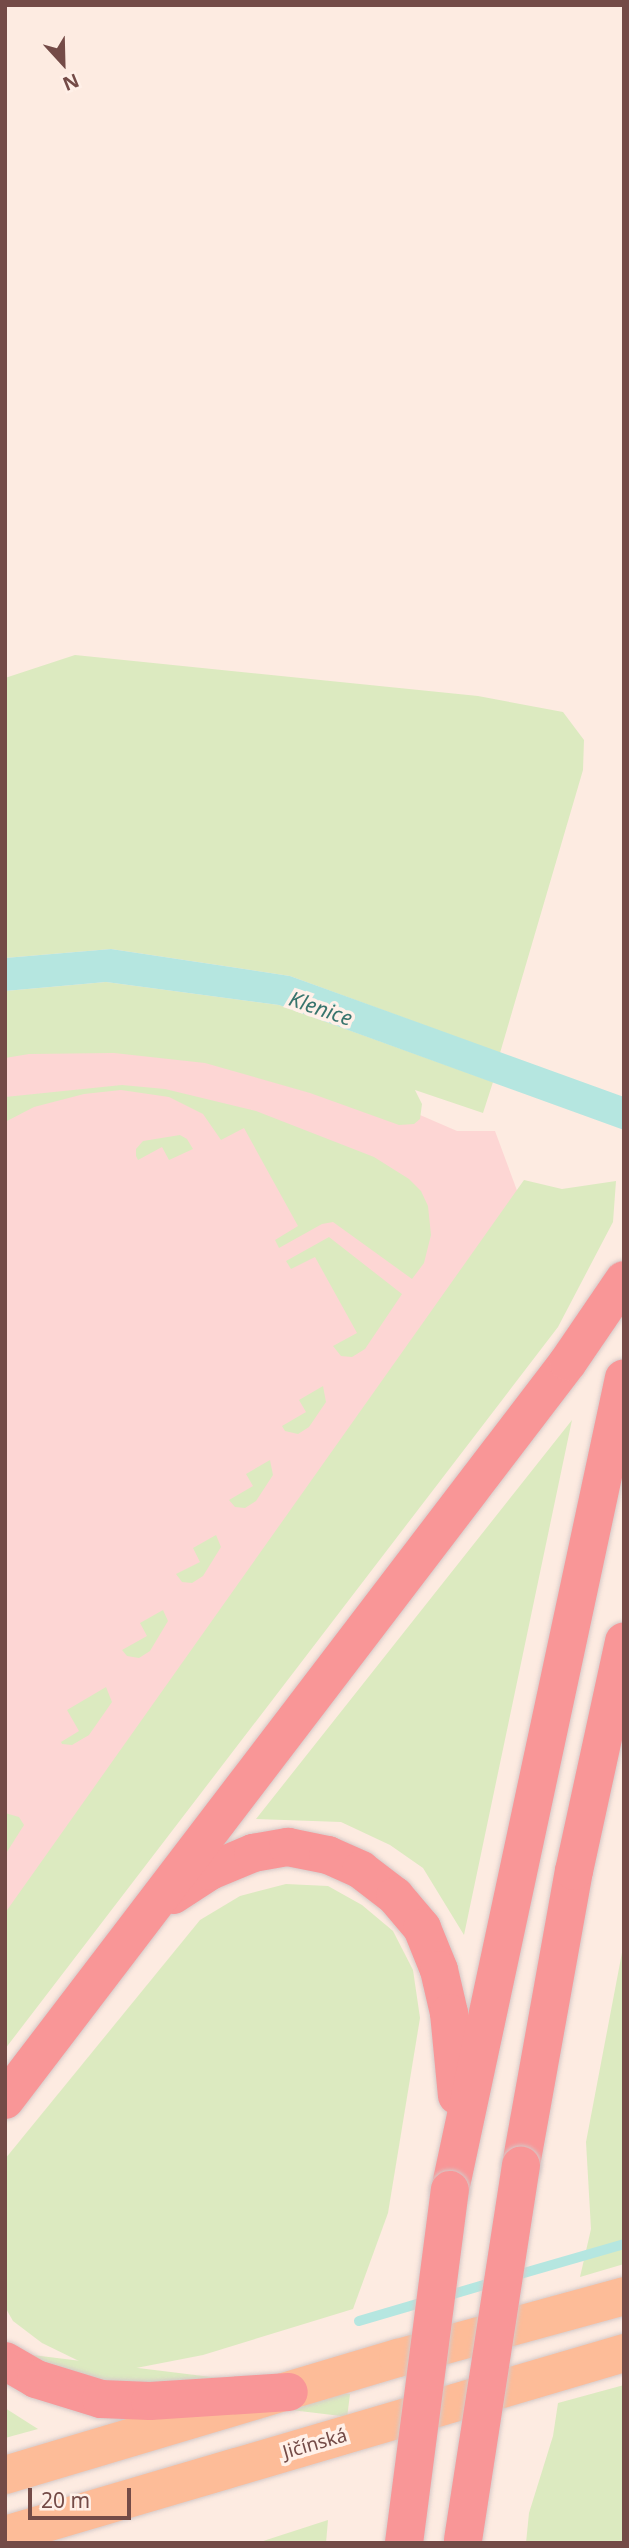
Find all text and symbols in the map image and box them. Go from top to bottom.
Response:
north arrow [28,28,98,98]
text: N [59,68,83,97]
water label: Klenice [286,985,356,1031]
street label: Jičínská [280,2424,350,2464]
scale bar [32,2474,135,2518]
text: 20 m [41,2486,90,2514]

